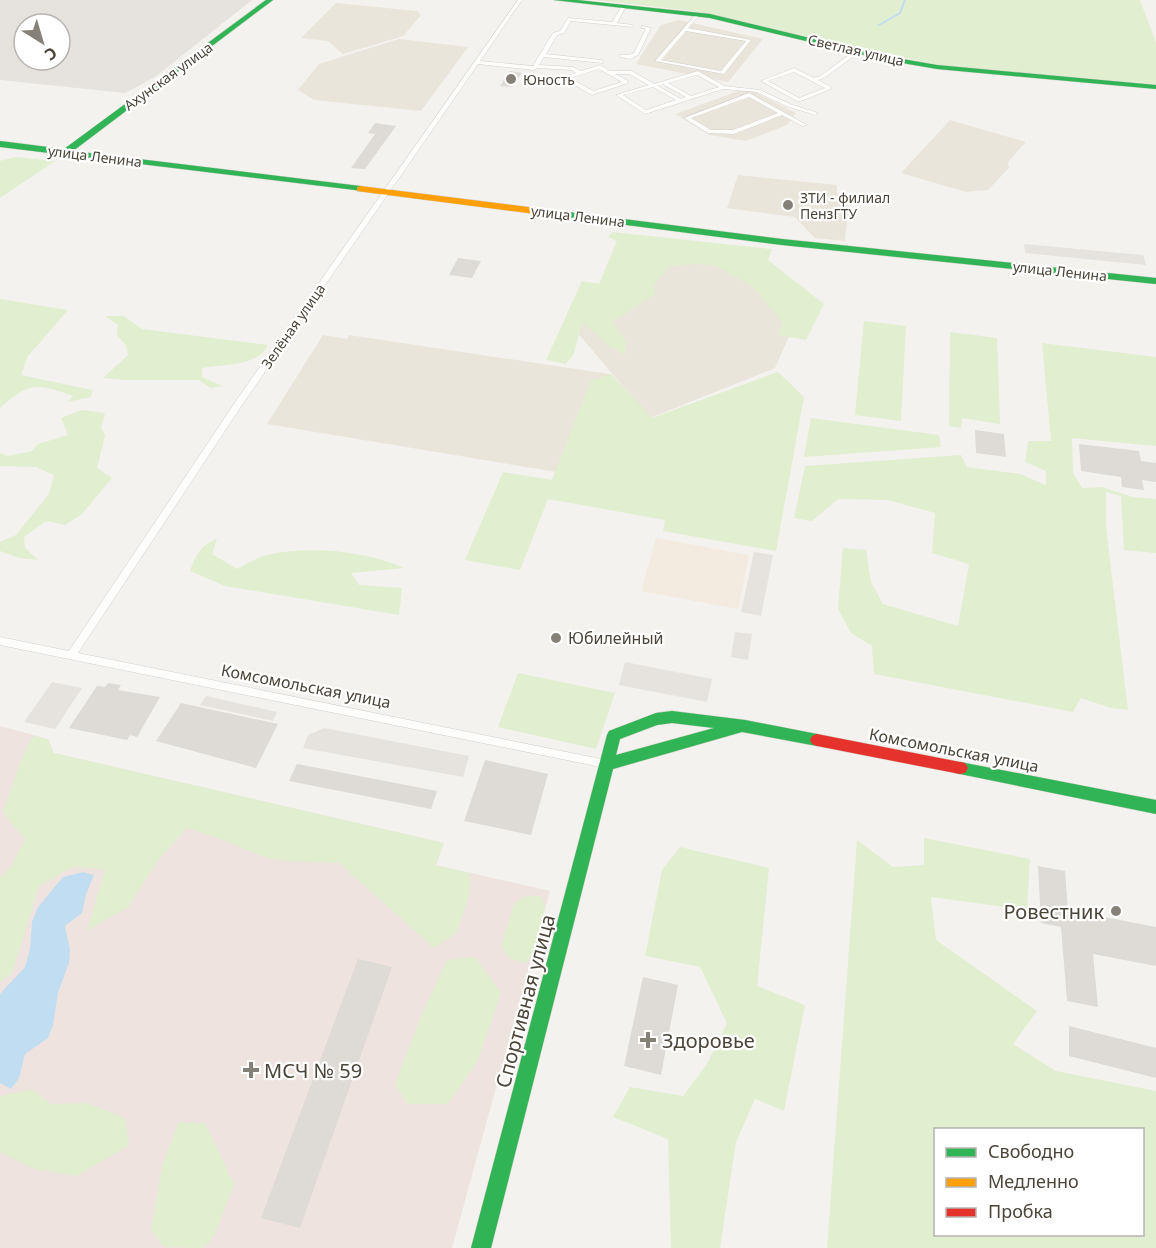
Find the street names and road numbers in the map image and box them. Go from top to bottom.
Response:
street label: Светлая улица [806,30,906,70]
street label: Ахунская улица [120,37,216,115]
street label: улица Ленина [47,141,143,171]
street label: улица Ленина [530,201,626,231]
street label: улица Ленина [1012,257,1108,285]
street label: Зелёная улица [257,280,329,372]
street label: Комсомольская улица [219,659,393,713]
street label: Комсомольская улица [867,723,1041,777]
street label: Спортивная улица [489,911,561,1091]

